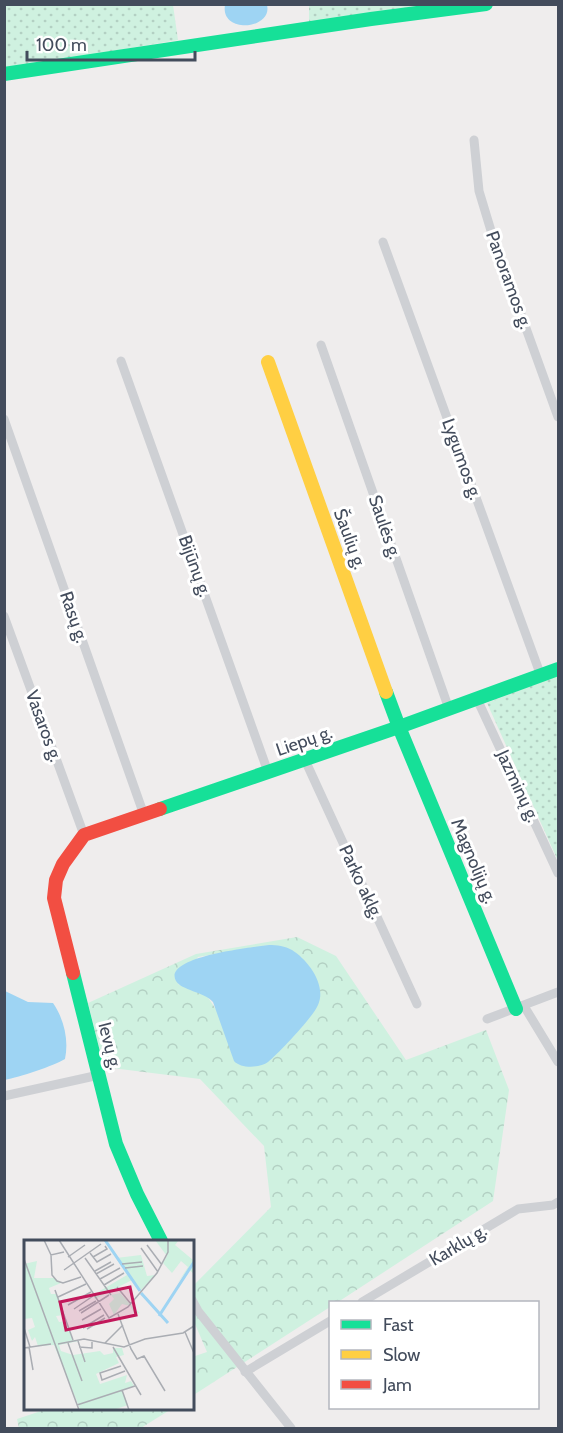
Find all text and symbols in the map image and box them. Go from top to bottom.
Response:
scale bar [27,24,195,62]
text: 100 m [36,34,87,56]
street label: Panoramos g. [481,228,537,332]
street label: Lygumos g. [437,415,487,503]
street label: Saulės g. [364,492,406,562]
street label: Šaulių g. [329,506,371,572]
street label: Bijūnų g. [174,532,216,600]
street label: Rasų g. [55,588,93,646]
street label: Vasaros g. [21,687,67,765]
street label: Liepų g. [273,721,335,761]
street label: Jazminų g. [491,745,544,826]
street label: Magnolijų g. [446,815,502,907]
street label: Parko aklg. [334,841,388,923]
street label: Ievų g. [93,1020,127,1072]
street label: Karklų g. [425,1219,491,1271]
inset map [24,1240,194,1409]
legend [329,1301,539,1409]
text: Fast [383,1314,414,1336]
text: Slow [383,1344,420,1366]
text: Jam [382,1374,412,1396]

